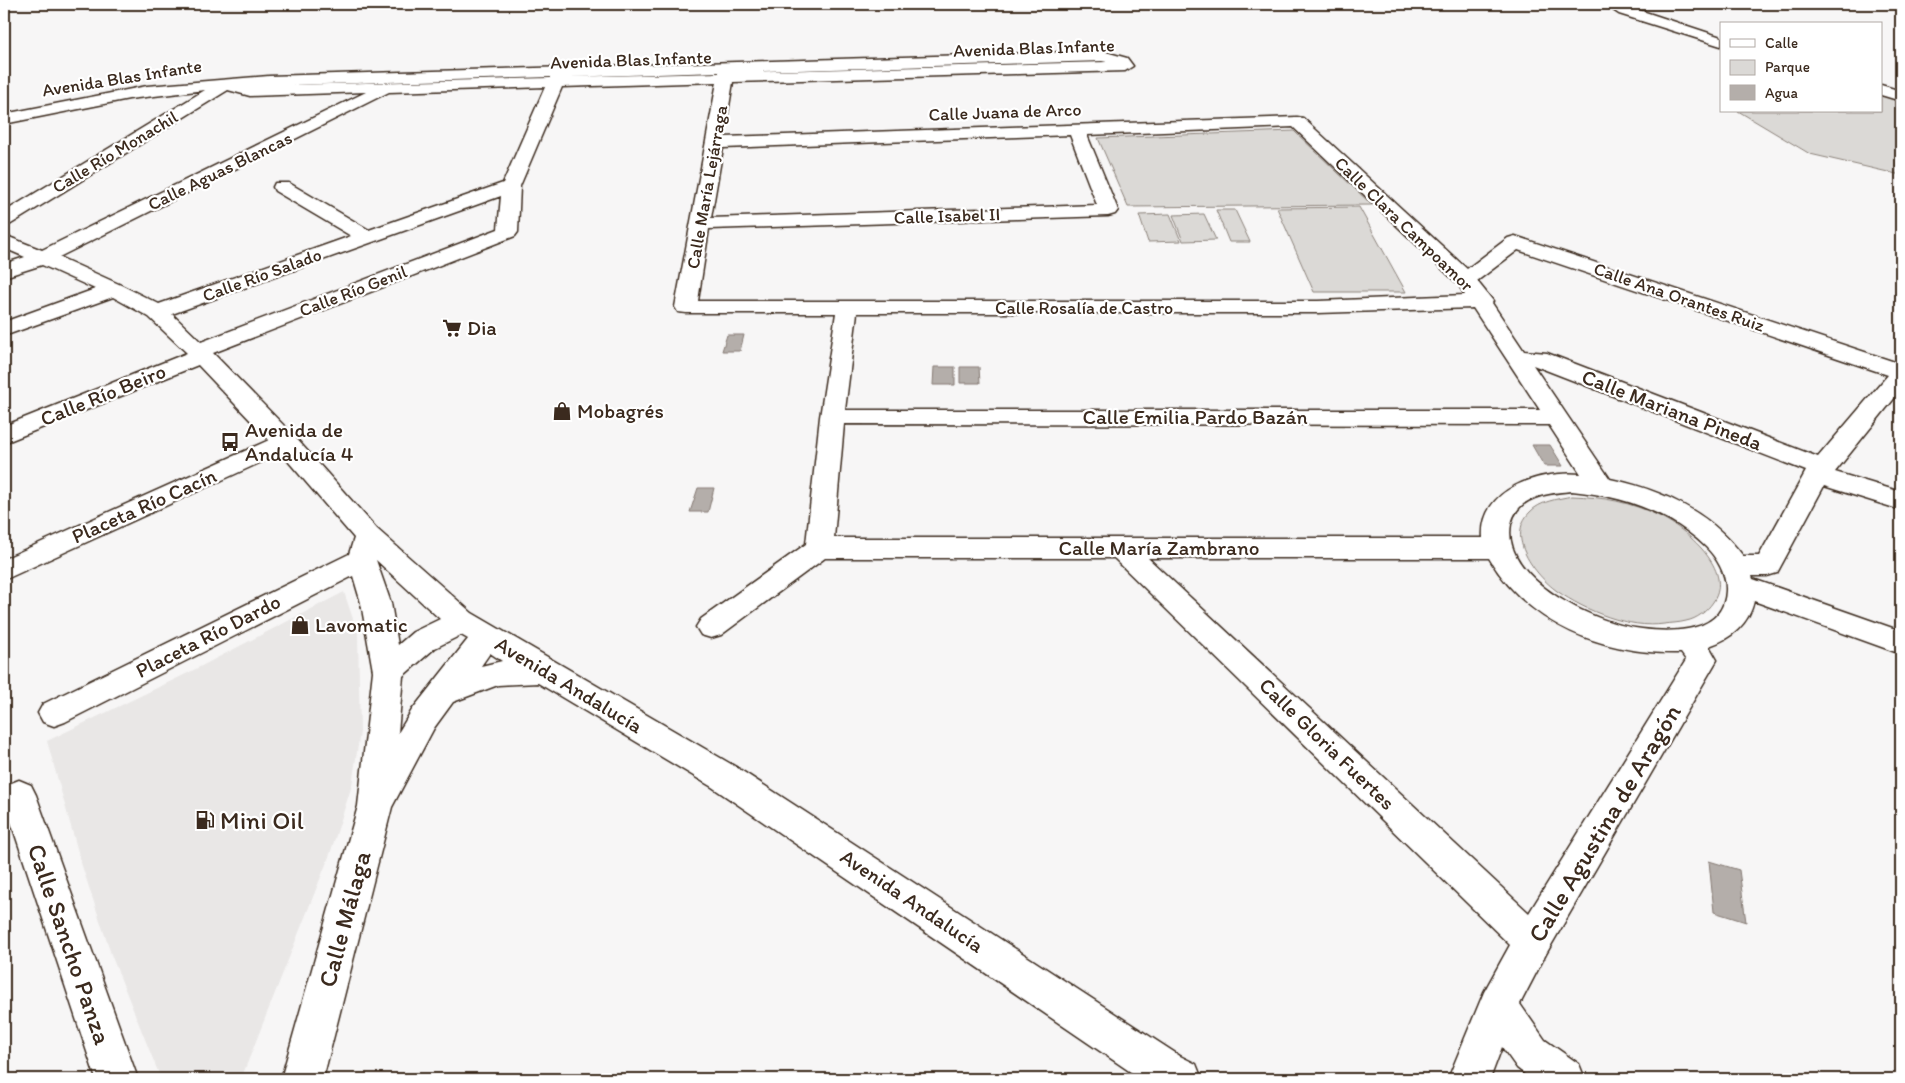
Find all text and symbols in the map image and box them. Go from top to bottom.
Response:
legend [1720,22,1882,112]
street label: Avenida Blas Infante [953,34,1115,62]
text: Calle [1765,34,1798,52]
street label: Avenida Blas Infante [550,46,712,74]
street label: Avenida Blas Infante [41,55,203,101]
text: Parque [1765,58,1810,76]
text: Agua [1765,84,1799,102]
street label: Calle Juana de Arco [928,98,1082,126]
street label: Calle María Lejárraga [682,103,732,271]
street label: Calle Río Monachil [48,106,182,198]
street label: Calle Aguas Blancas [144,127,296,215]
street label: Calle Clara Campoamor [1330,152,1478,296]
street label: Calle Isabel II [893,203,1001,229]
street label: Calle Río Salado [200,243,324,307]
street label: Calle Ana Orantes Ruiz [1591,257,1767,337]
street label: Calle Río Genil [296,260,410,322]
street label: Calle Rosalía de Castro [995,297,1173,319]
place label: Dia [467,315,497,340]
supermarket icon: Dia [441,317,463,339]
street label: Calle Río Beiro [36,358,169,431]
street label: Calle Mariana Pineda [1578,364,1766,456]
place label: Mobagrés [577,398,664,423]
shop icon: Mobagrés [551,400,573,422]
street label: Calle Emilia Pardo Bazán [1082,404,1308,429]
place label: Avenida de Andalucía 4 [245,417,354,466]
bus stop icon: Avenida de Andalucía 4 [219,431,241,453]
street label: Placeta Río Cacín [68,462,220,549]
street label: Calle María Zambrano [1059,535,1259,560]
street label: Placeta Río Dardo [131,588,284,683]
place label: Lavomatic [315,612,408,637]
shop icon: Lavomatic [289,614,311,636]
street label: Avenida Andalucía [491,631,648,738]
street label: Calle Gloria Fuertes [1254,672,1400,815]
street label: Calle Agustina de Aragón [1521,699,1687,947]
place label: Mini Oil [220,805,304,835]
fuel station icon: Mini Oil [194,809,216,831]
street label: Calle Sancho Panza [22,840,118,1048]
street label: Avenida Andalucía [836,843,989,958]
street label: Calle Málaga [311,848,377,990]

